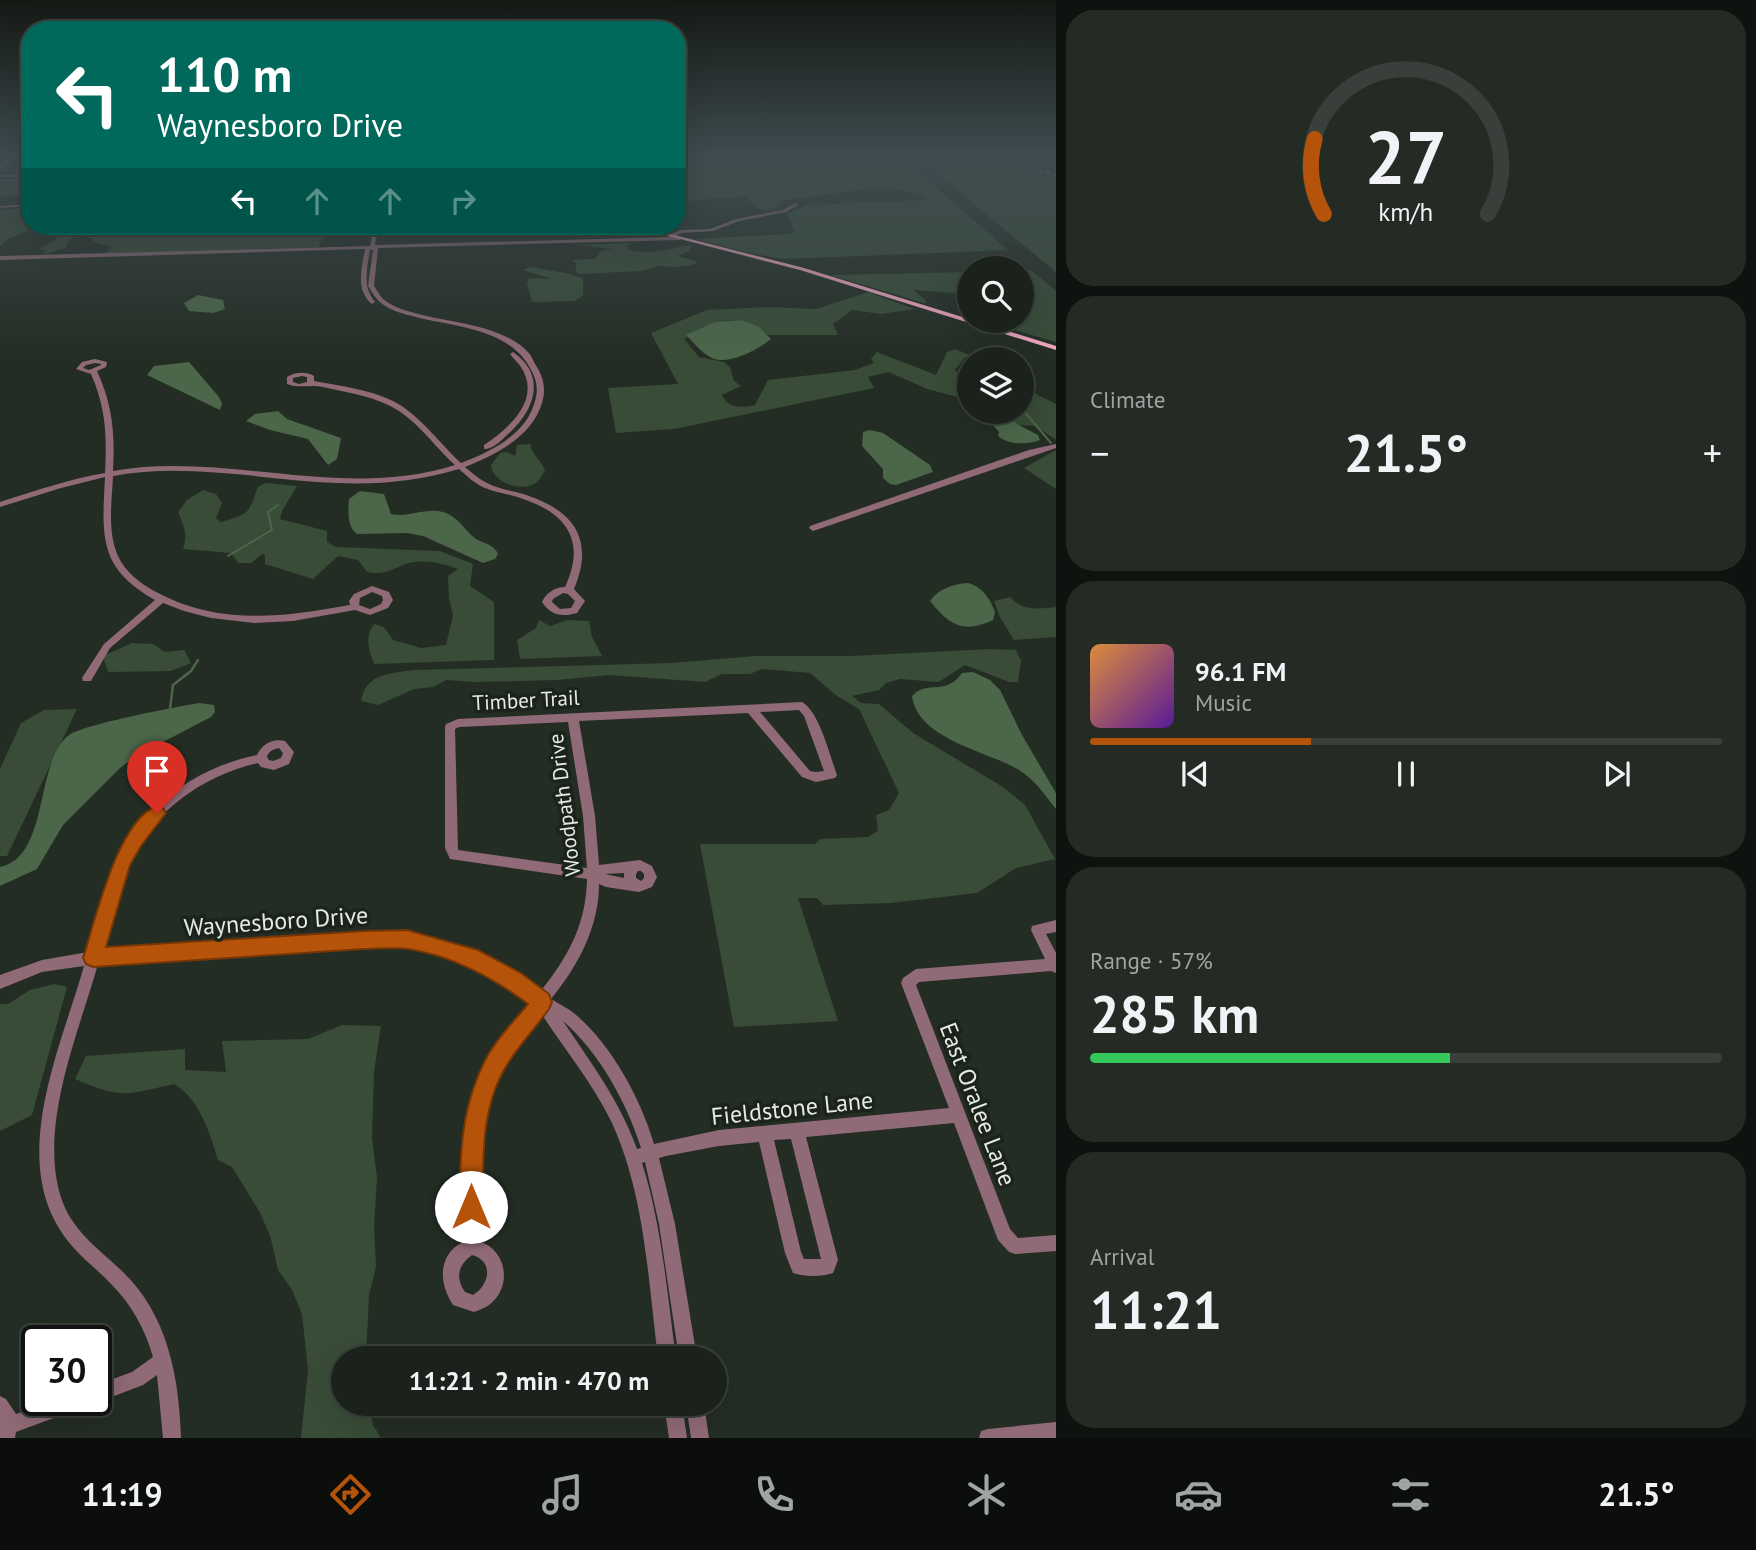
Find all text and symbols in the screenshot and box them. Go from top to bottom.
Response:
text: 110 m [157,42,292,106]
icon: left [42,49,133,140]
text: Waynesboro Drive [157,104,403,146]
text: 27 [1365,110,1447,204]
icon: left [225,182,263,220]
icon: ahead [298,182,336,220]
icon: ahead [371,182,409,220]
icon: right [444,182,482,220]
text: km/h [1379,196,1433,228]
map controls [957,256,1034,424]
button: search [957,256,1034,333]
button: layers [957,347,1034,424]
text: Climate [1090,385,1165,414]
text: 21.5° [1344,419,1468,486]
text: − [1090,428,1109,477]
text: + [1703,428,1722,477]
text: 96.1 FM [1195,655,1286,688]
street label: Timber Trail [472,684,580,716]
text: Music [1195,688,1252,717]
street label: Woodpath Drive [542,732,586,878]
pin [127,741,187,813]
icon: arrive [138,752,176,790]
icon: previous [1176,755,1214,793]
icon: pause [1387,755,1425,793]
icon: next [1598,755,1636,793]
street label: Waynesboro Drive [183,899,369,943]
text: Range · 57% [1090,946,1213,975]
text: 285 km [1090,980,1259,1047]
street label: East Oralee Lane [933,1018,1023,1190]
street label: Fieldstone Lane [709,1084,875,1132]
position arrow [434,1170,508,1244]
text: Arrival [1090,1242,1154,1271]
text: 11:21 [1090,1276,1222,1343]
speed limit sign: 30 [21,1325,112,1416]
text: 11:21 · 2 min · 470 m [409,1364,649,1397]
icon: directions [326,1470,375,1519]
icon: music [538,1470,587,1519]
icon: phone [750,1470,799,1519]
icon: climate [962,1470,1011,1519]
icon: car [1174,1470,1223,1519]
icon: filters [1386,1470,1435,1519]
text: 11:19 [82,1473,163,1515]
text: 21.5° [1598,1473,1674,1515]

